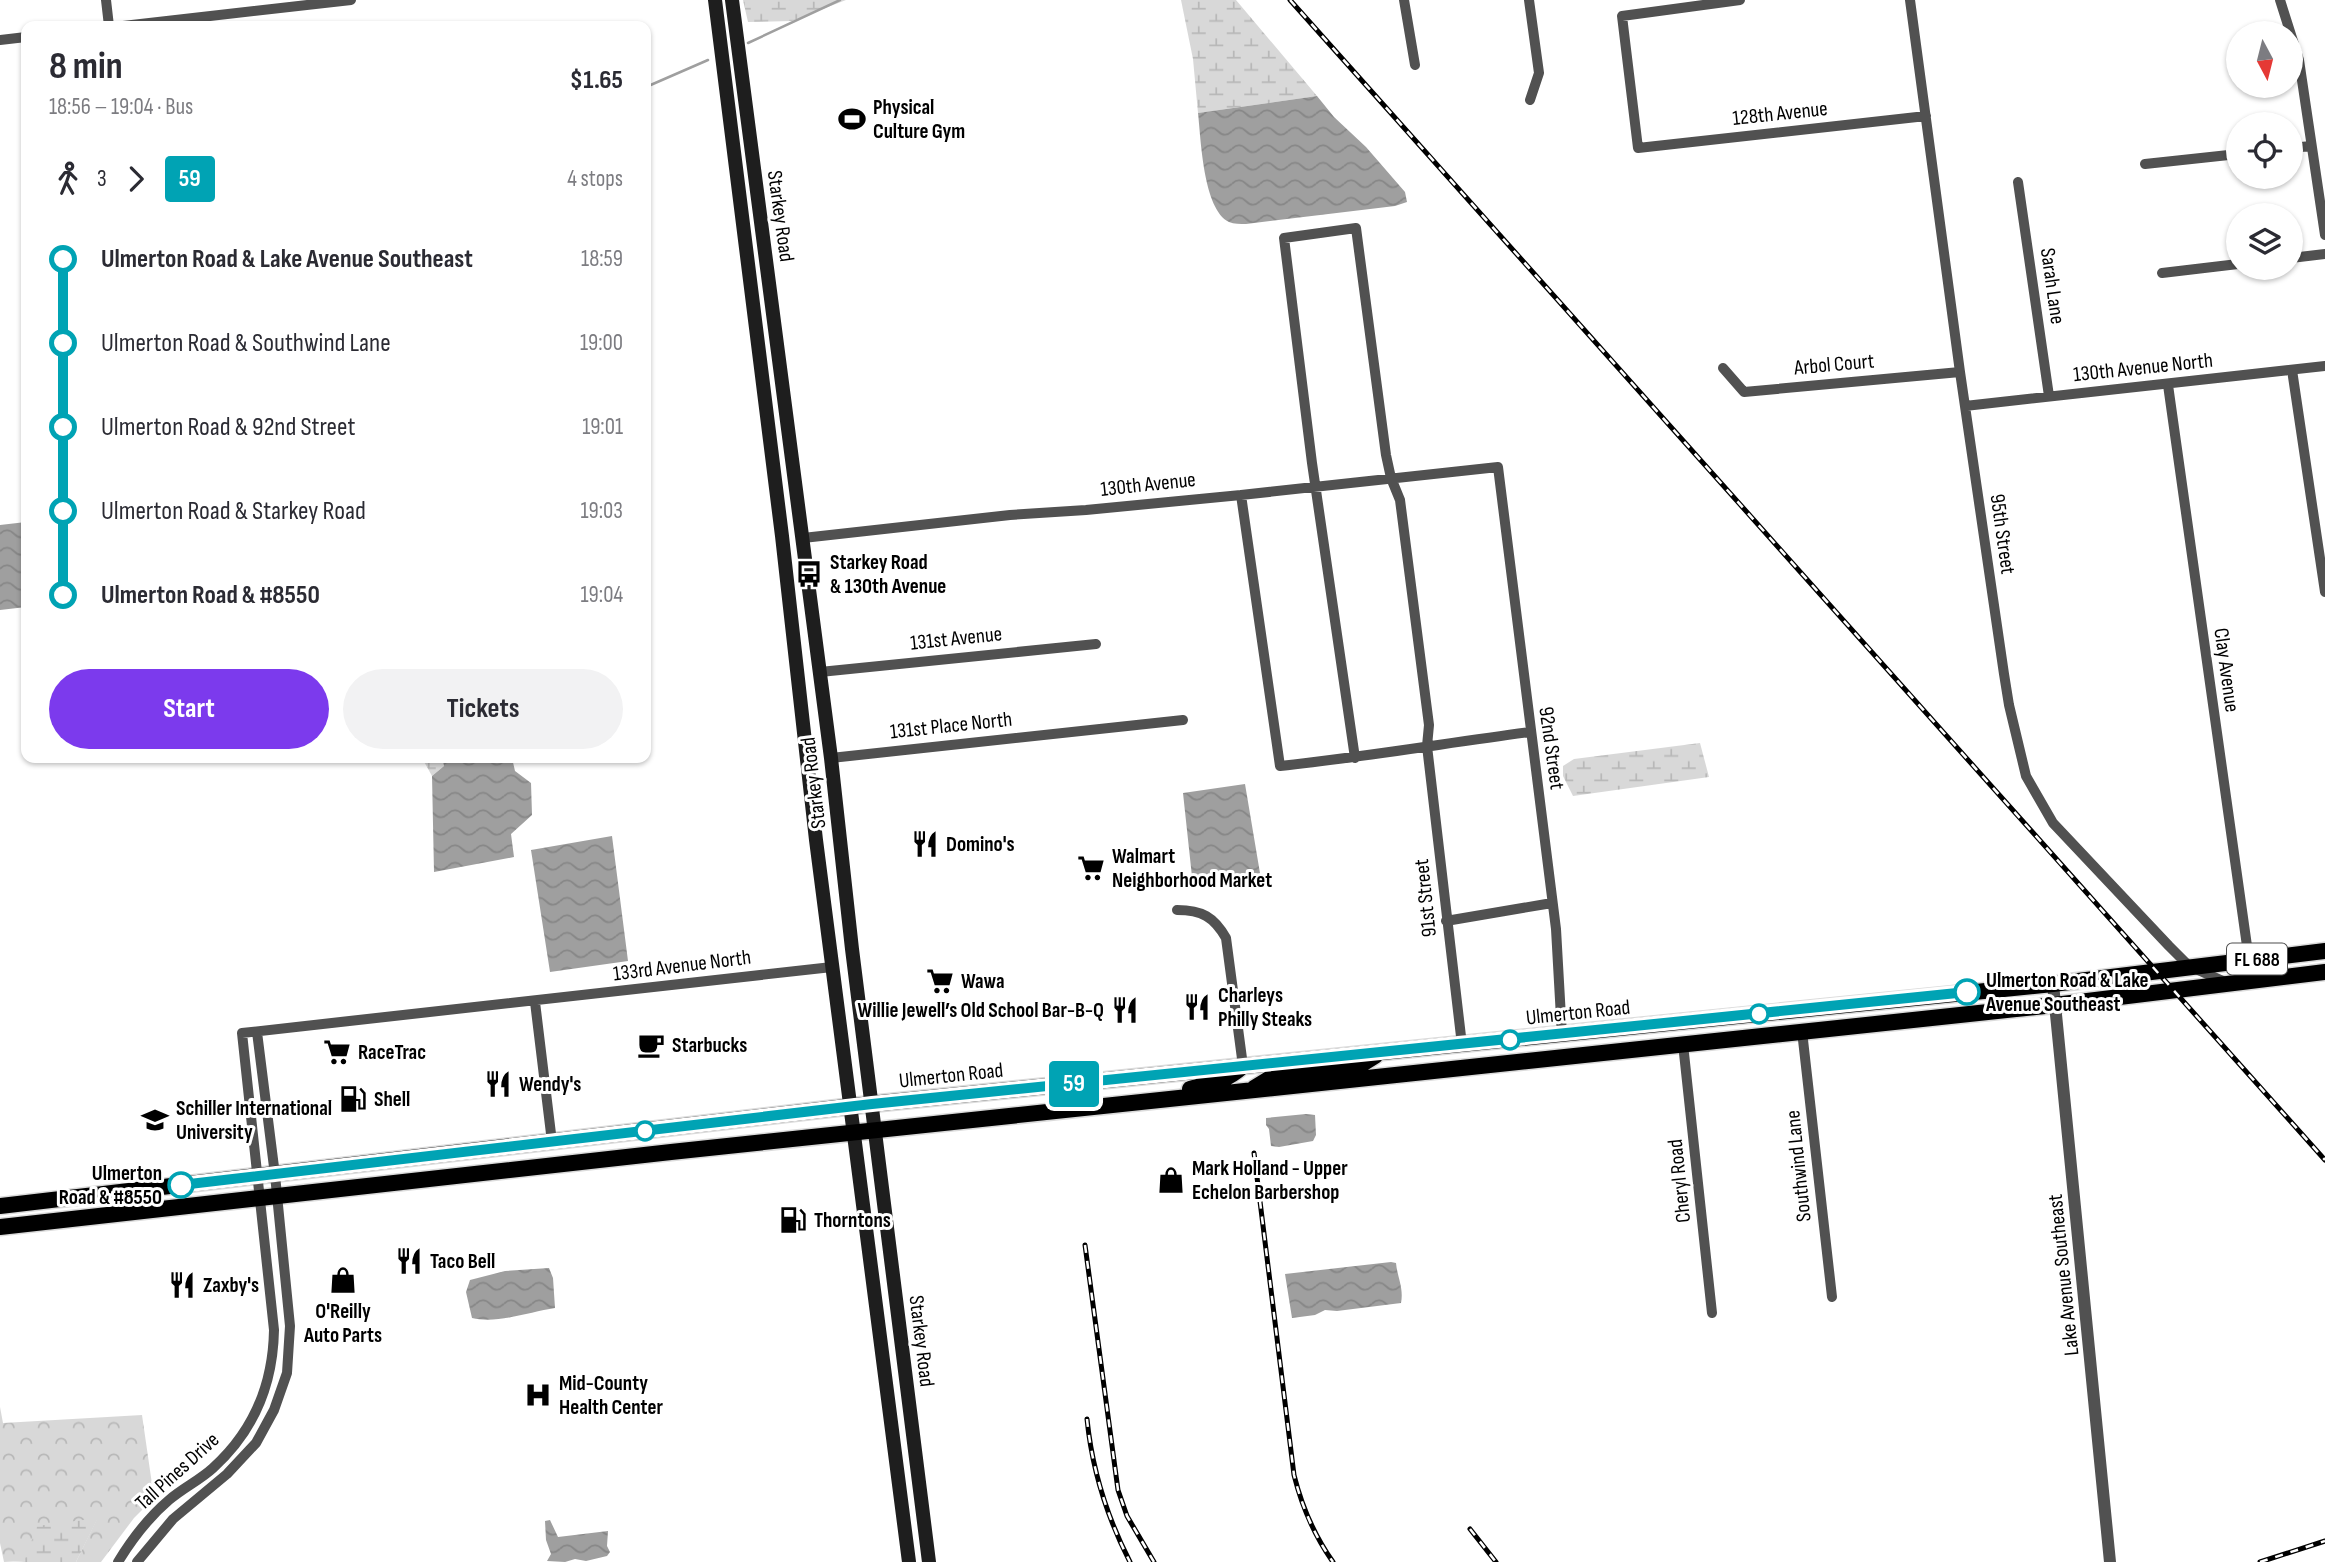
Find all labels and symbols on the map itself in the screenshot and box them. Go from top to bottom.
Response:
north arrow [2226,21,2303,98]
place label: Physical Culture Gym [873,95,965,144]
street label: 128th Avenue [1731,96,1829,131]
sports icon: Physical Culture Gym [837,104,867,134]
street label: Starkey Road [762,169,799,263]
street label: Sarah Lane [2035,246,2070,326]
street label: 130th Avenue North [2072,348,2214,387]
street label: Arbol Court [1792,349,1875,381]
street label: 130th Avenue [1099,467,1197,502]
street label: 95th Street [1985,492,2021,576]
place label: Starkey Road & 130th Avenue [830,550,946,599]
bus stop icon: Starkey Road & 130th Avenue [794,559,824,589]
street label: 131st Avenue [909,621,1003,656]
street label: Clay Avenue [2208,626,2245,714]
street label: 92nd Street [1533,705,1570,791]
street label: 131st Place North [889,707,1013,744]
street label: Starkey Road [795,736,831,830]
restaurant icon: Domino's [910,829,940,859]
place label: Domino's [946,832,1015,857]
place label: Walmart Neighborhood Market [1112,844,1272,893]
supermarket icon: Walmart Neighborhood Market [1076,853,1106,883]
street label: 91st Street [1409,858,1442,938]
road number: FL 688 [2227,944,2287,974]
street label: 133rd Avenue North [612,945,752,986]
supermarket icon: Wawa [925,966,955,996]
place label: Ulmerton Road & Lake Avenue Southeast [1985,968,2149,1017]
place label: Wawa [961,969,1005,994]
marker: Ulmerton Road & Lake Avenue Southeast [1954,979,1980,1005]
place label: Charleys Philly Steaks [1218,983,1312,1032]
restaurant icon: Charleys Philly Steaks [1182,992,1212,1022]
restaurant icon: Willie Jewell’s Old School Bar-B-Q [1110,995,1140,1025]
street label: Ulmerton Road [1525,995,1631,1030]
place label: Willie Jewell’s Old School Bar-B-Q [857,998,1104,1023]
unlabelled marker [1749,1004,1769,1024]
cafe icon: Starbucks [636,1030,666,1060]
unlabelled marker [1500,1030,1520,1050]
place label: Starbucks [672,1033,747,1058]
supermarket icon: RaceTrac [322,1037,352,1067]
place label: RaceTrac [358,1040,426,1065]
street label: Ulmerton Road [898,1058,1004,1093]
line badge: 59 [1042,1061,1106,1107]
restaurant icon: Wendy's [483,1069,513,1099]
place label: Wendy's [519,1072,581,1097]
fuel station icon: Shell [338,1084,368,1114]
place label: Shell [374,1087,410,1112]
place label: Schiller International University [176,1096,332,1145]
school or university icon: Schiller International University [140,1105,170,1135]
street label: Southwind Lane [1780,1109,1817,1223]
unlabelled marker [635,1121,655,1141]
street label: Cheryl Road [1663,1138,1696,1224]
place label: Mark Holland - Upper Echelon Barbershop [1192,1156,1348,1205]
place label: Ulmerton Road & #8550 [59,1161,162,1210]
shop icon: Mark Holland - Upper Echelon Barbershop [1156,1165,1186,1195]
marker: Ulmerton Road & #8550 [168,1172,194,1198]
street label: Lake Avenue Southeast [2043,1193,2084,1357]
fuel station icon: Thorntons [778,1205,808,1235]
place label: Thorntons [814,1208,891,1233]
restaurant icon: Taco Bell [394,1246,424,1276]
place label: Taco Bell [430,1249,495,1274]
shop icon: O'Reilly Auto Parts [328,1265,358,1295]
restaurant icon: Zaxby's [167,1270,197,1300]
place label: Zaxby's [203,1273,259,1298]
street label: Starkey Road [904,1294,940,1388]
place label: O'Reilly Auto Parts [303,1299,382,1348]
place label: Mid-County Health Center [559,1371,663,1420]
hospital icon: Mid-County Health Center [523,1380,553,1410]
street label: Tall Pines Drive [130,1427,224,1515]

